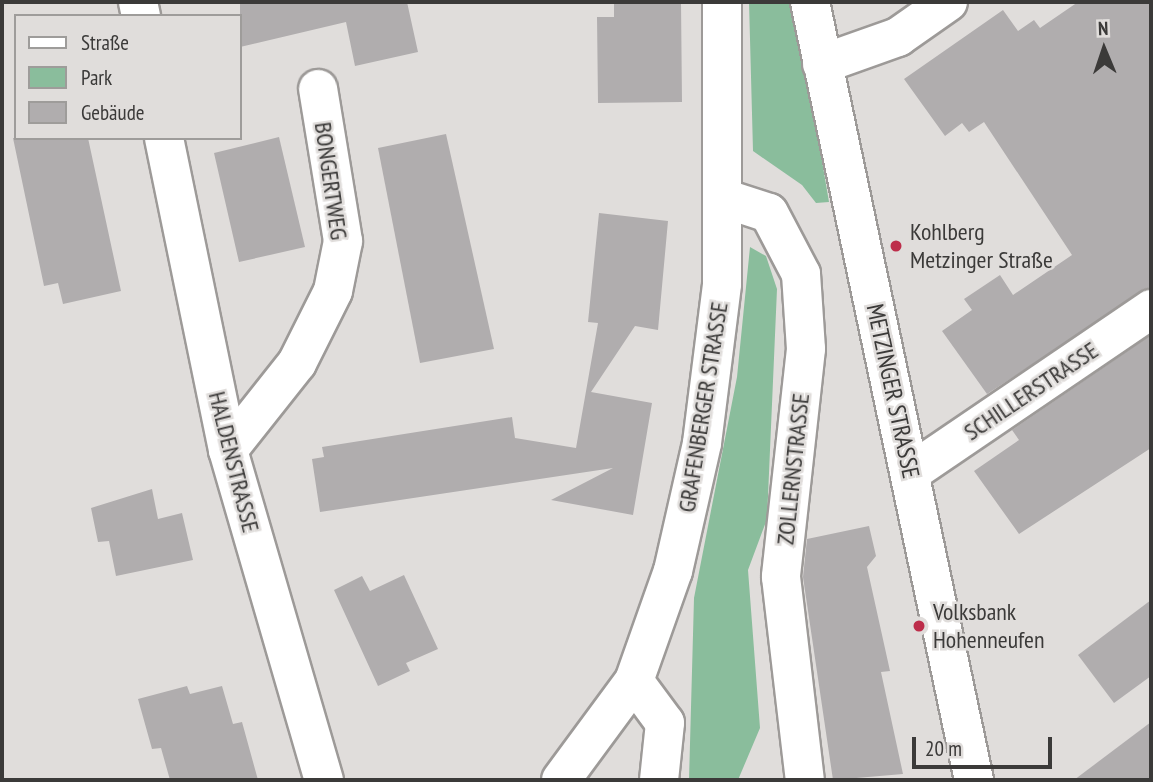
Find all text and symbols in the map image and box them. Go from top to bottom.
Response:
legend [14,14,242,140]
north arrow [1069,14,1139,84]
text: N [1098,16,1109,40]
text: Straße [81,29,129,56]
text: Park [81,64,112,91]
text: Gebäude [81,99,144,126]
street label: BONGERTWEG [308,120,354,242]
place label: Kohlberg Metzinger Straße [910,218,1053,274]
marker: Kohlberg Metzinger Straße [888,238,904,254]
street label: GRAFENBERGER STRASSE [672,300,734,514]
street label: METZINGER STRASSE [860,301,926,481]
street label: SCHILLERSTRASSE [958,336,1104,446]
street label: HALDENSTRASSE [203,389,265,535]
street label: ZOLLERNSTRASSE [771,392,815,546]
place label: Volksbank Hohenneufen [933,598,1045,654]
marker: Volksbank Hohenneufen [911,618,927,634]
scale bar [915,722,1055,766]
text: 20 m [925,735,962,762]

